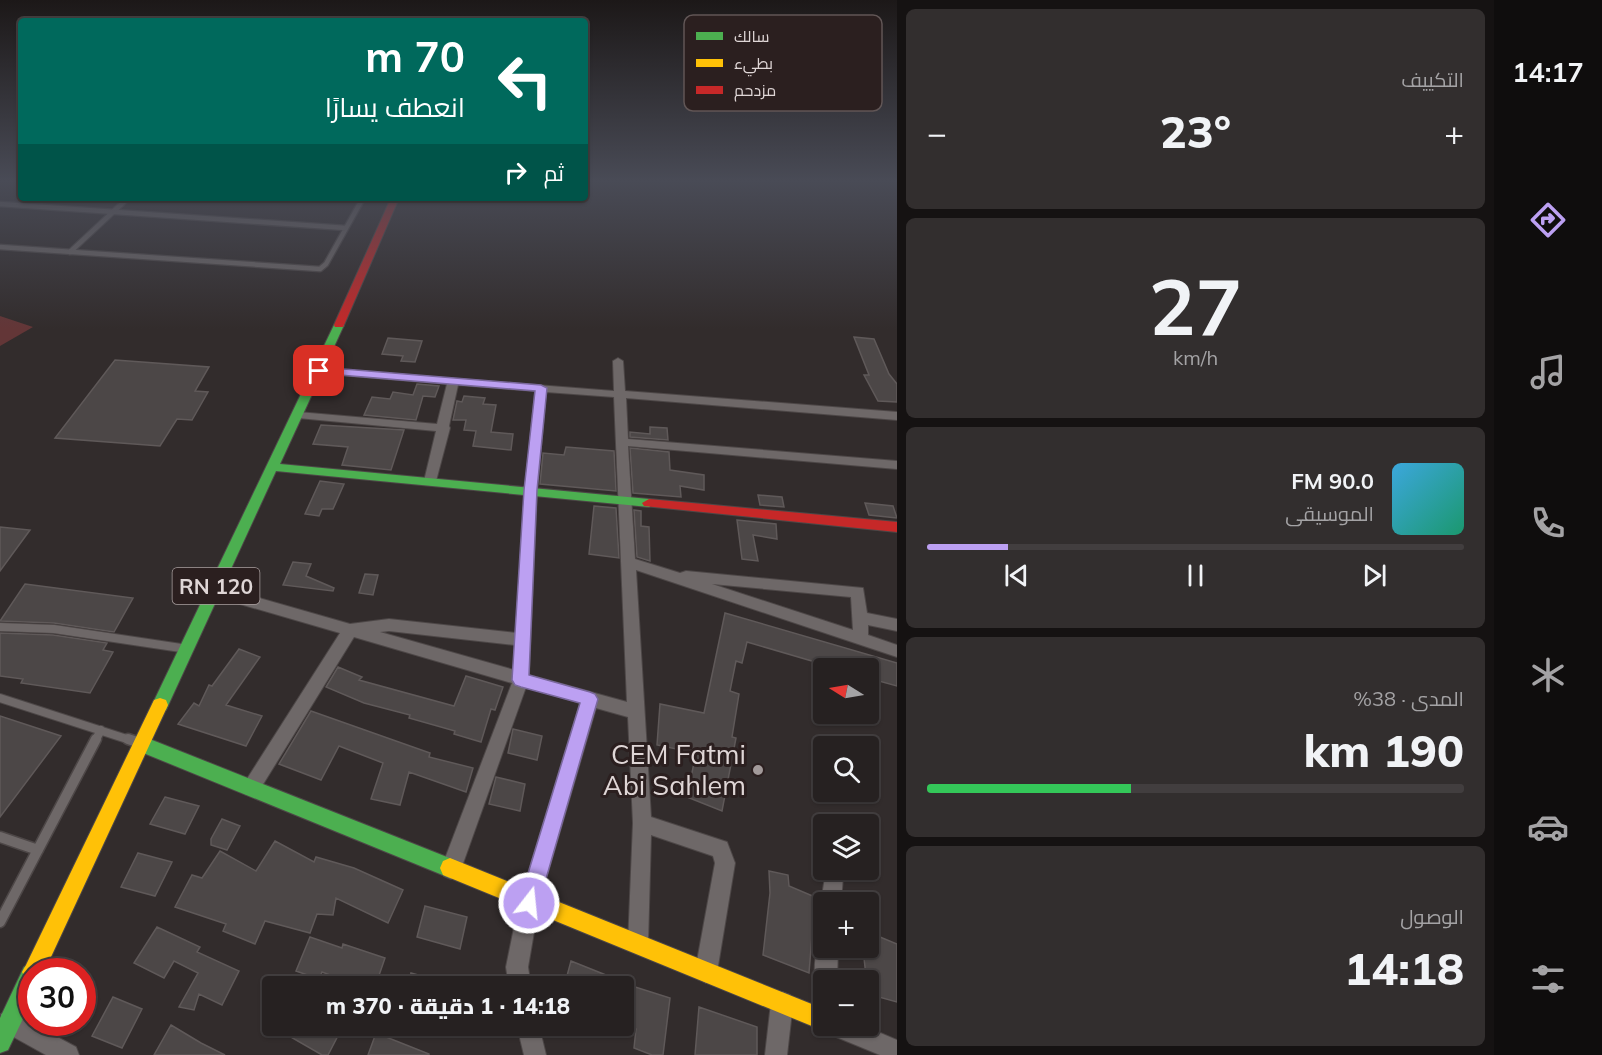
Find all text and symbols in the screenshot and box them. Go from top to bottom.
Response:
legend [684,15,882,111]
text: سالك [734,26,769,46]
text: 70 m [365,30,465,83]
icon: left [486,42,564,120]
text: بطيء [734,53,773,77]
text: 14:17 [1512,55,1584,89]
text: التكييف [1401,67,1464,92]
text: مزدحم [734,80,776,102]
text: انعطف يسارًا [325,90,465,124]
text: 23° [1160,103,1231,159]
text: − [927,112,947,153]
text: + [1444,112,1464,153]
icon: right [499,156,532,189]
text: ثم [544,159,564,187]
icon: directions [1527,199,1569,241]
text: 27 [1149,257,1242,355]
pin [293,345,344,396]
text: km/h [1173,345,1218,370]
icon: music [1527,351,1569,393]
icon: arrive [302,354,335,387]
text: 90.0 FM [1291,467,1374,495]
text: الموسيقى [1285,501,1374,526]
icon: phone [1527,502,1569,544]
icon: previous [1000,559,1033,592]
icon: pause [1179,559,1212,592]
icon: next [1358,559,1391,592]
road number: RN 120 [172,568,260,604]
icon: climate [1527,654,1569,696]
north arrow [813,658,879,724]
map controls [813,658,879,1036]
text: المدى · 38% [1353,686,1464,711]
text: 190 km [1303,722,1464,778]
button: search [813,736,879,802]
place label: CEM Fatmi Abi Sahlem [603,737,746,802]
marker: CEM Fatmi Abi Sahlem [751,763,765,777]
icon: car [1527,806,1569,848]
button: layers [813,814,879,880]
position arrow [497,871,561,935]
button: + [813,892,879,958]
text: الوصول [1400,904,1464,929]
text: 14:18 [1344,940,1464,996]
speed limit sign: 30 [18,958,96,1036]
icon: filters [1527,958,1569,1000]
button: − [813,970,879,1036]
text: 14:18 · 1 دقيقة · 370 m [326,992,570,1020]

